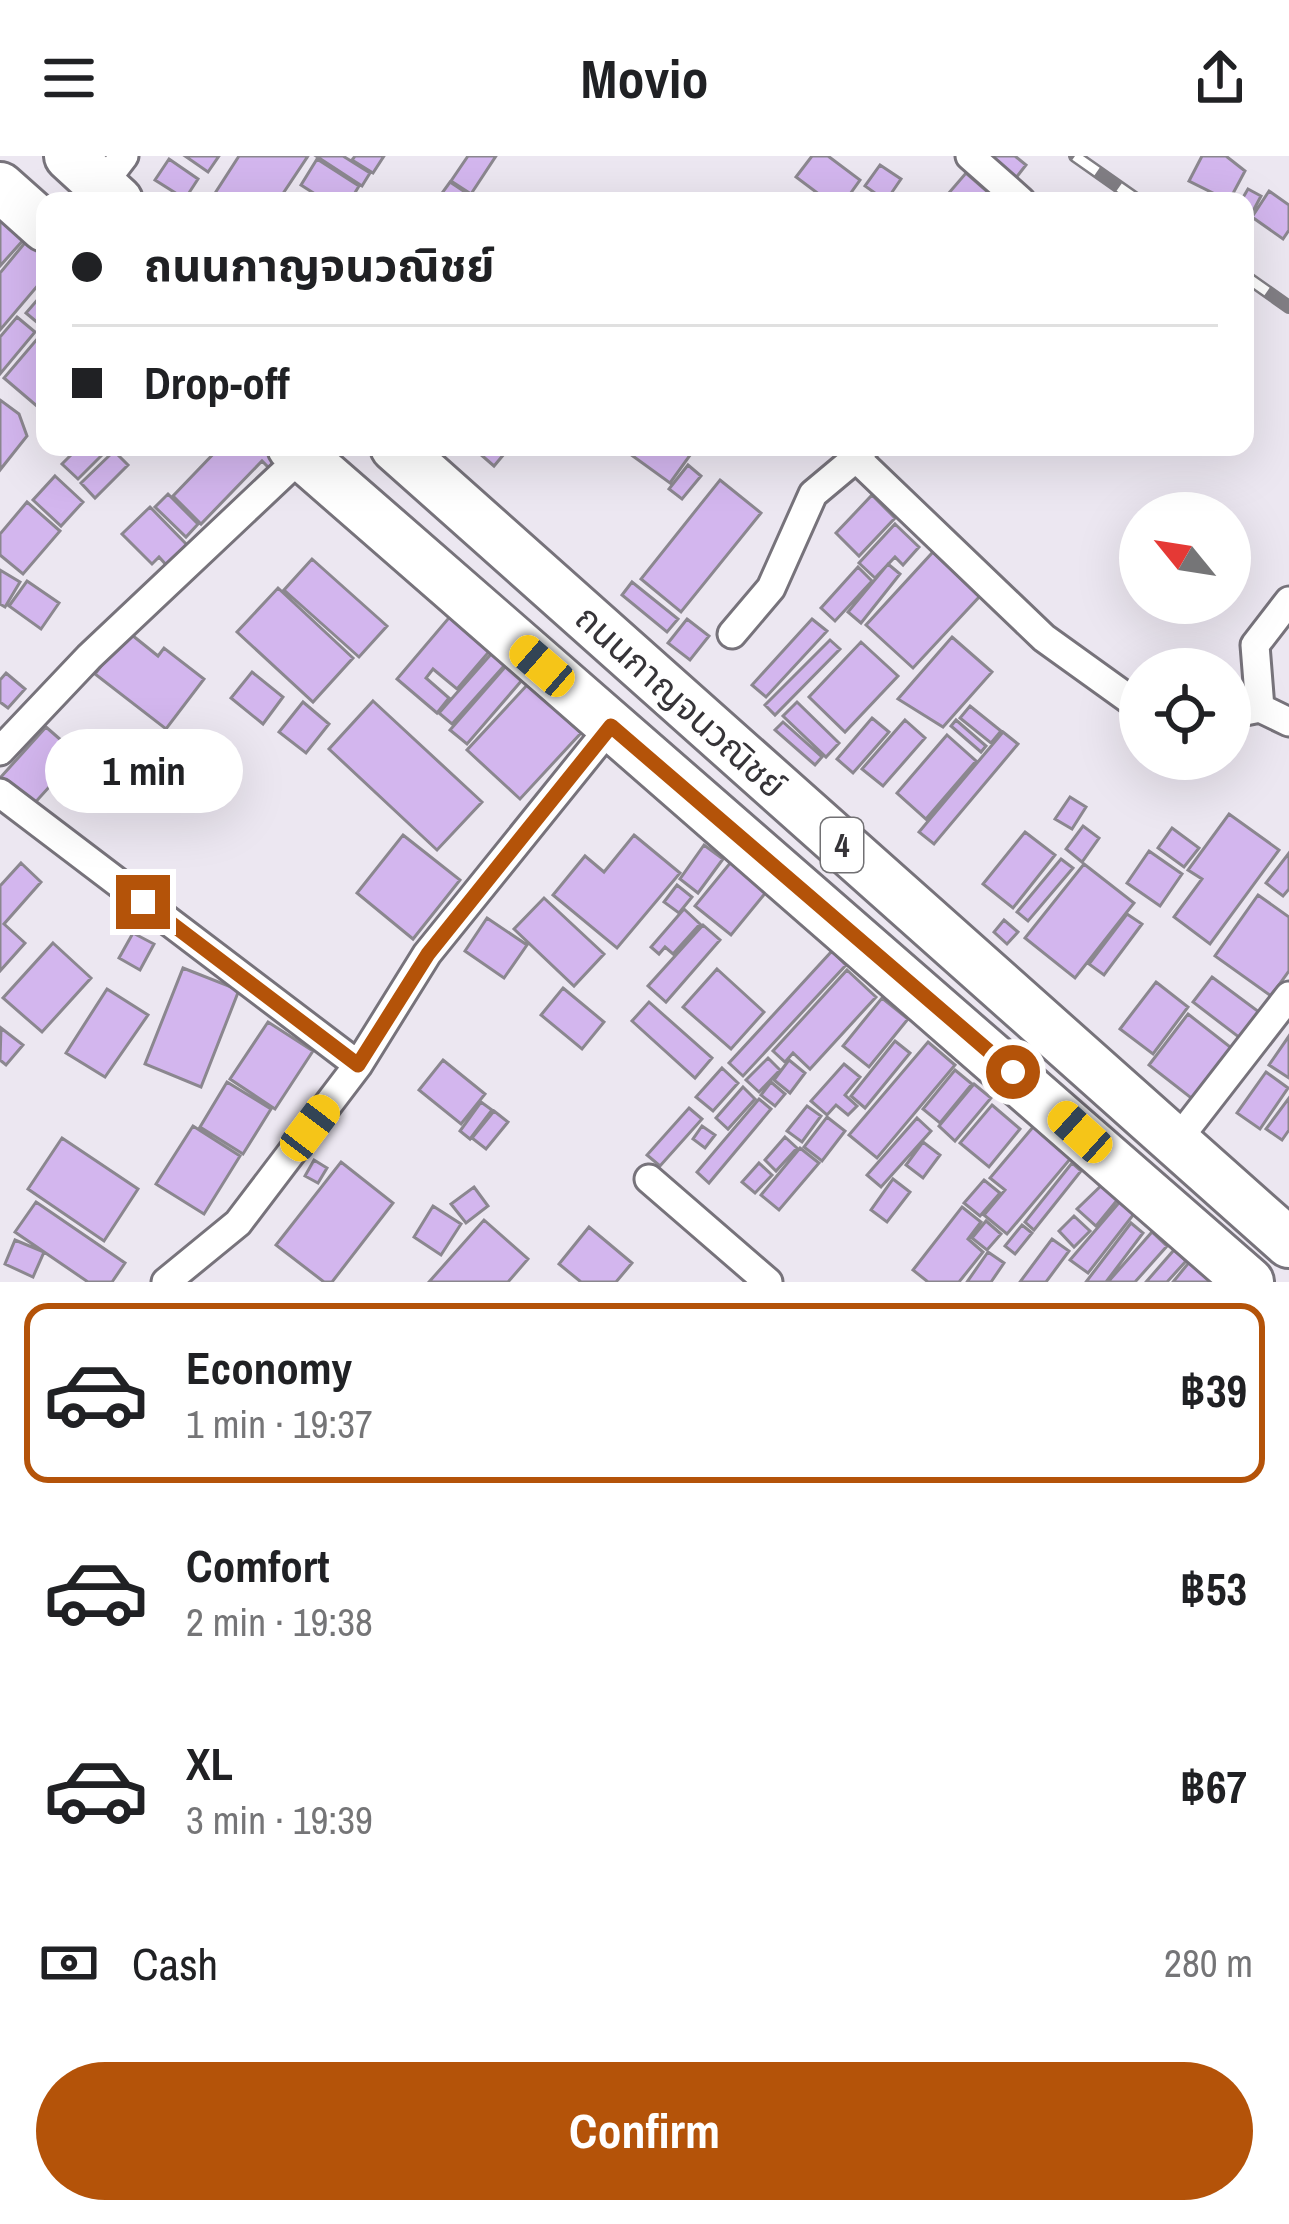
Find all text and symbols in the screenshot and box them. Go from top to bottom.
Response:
text: Movio [581,42,708,115]
icon: menu [36,45,102,111]
icon: share [1187,45,1253,111]
text: ถนนกาญจนวณิชย์ [144,234,495,295]
text: Drop-off [144,352,290,413]
north arrow [1119,492,1251,624]
map controls [1119,492,1251,780]
street label: ถนนกาญจนวณิชย์ [566,594,797,809]
car [503,629,581,703]
button: locate [1119,648,1251,780]
callout: 1 min [44,728,242,812]
text: 1 min [102,745,186,797]
road number: 4 [821,818,863,872]
route end [116,875,170,929]
route start [986,1045,1040,1099]
car [274,1088,346,1168]
car [1041,1095,1119,1169]
text: Economy [186,1337,352,1398]
icon: car [42,1339,150,1447]
text: ฿39 [1180,1360,1247,1421]
text: 1 min · 19:37 [186,1398,373,1450]
text: Comfort [186,1535,329,1596]
icon: car [42,1537,150,1645]
text: ฿53 [1180,1558,1247,1619]
text: 2 min · 19:38 [186,1596,373,1648]
text: XL [186,1733,233,1794]
icon: car [42,1735,150,1843]
text: ฿67 [1180,1756,1247,1817]
text: 3 min · 19:39 [186,1794,373,1846]
icon: cash [36,1930,102,1996]
text: Cash [132,1933,218,1994]
text: 280 m [1164,1937,1253,1989]
button: Confirm [36,2062,1253,2200]

